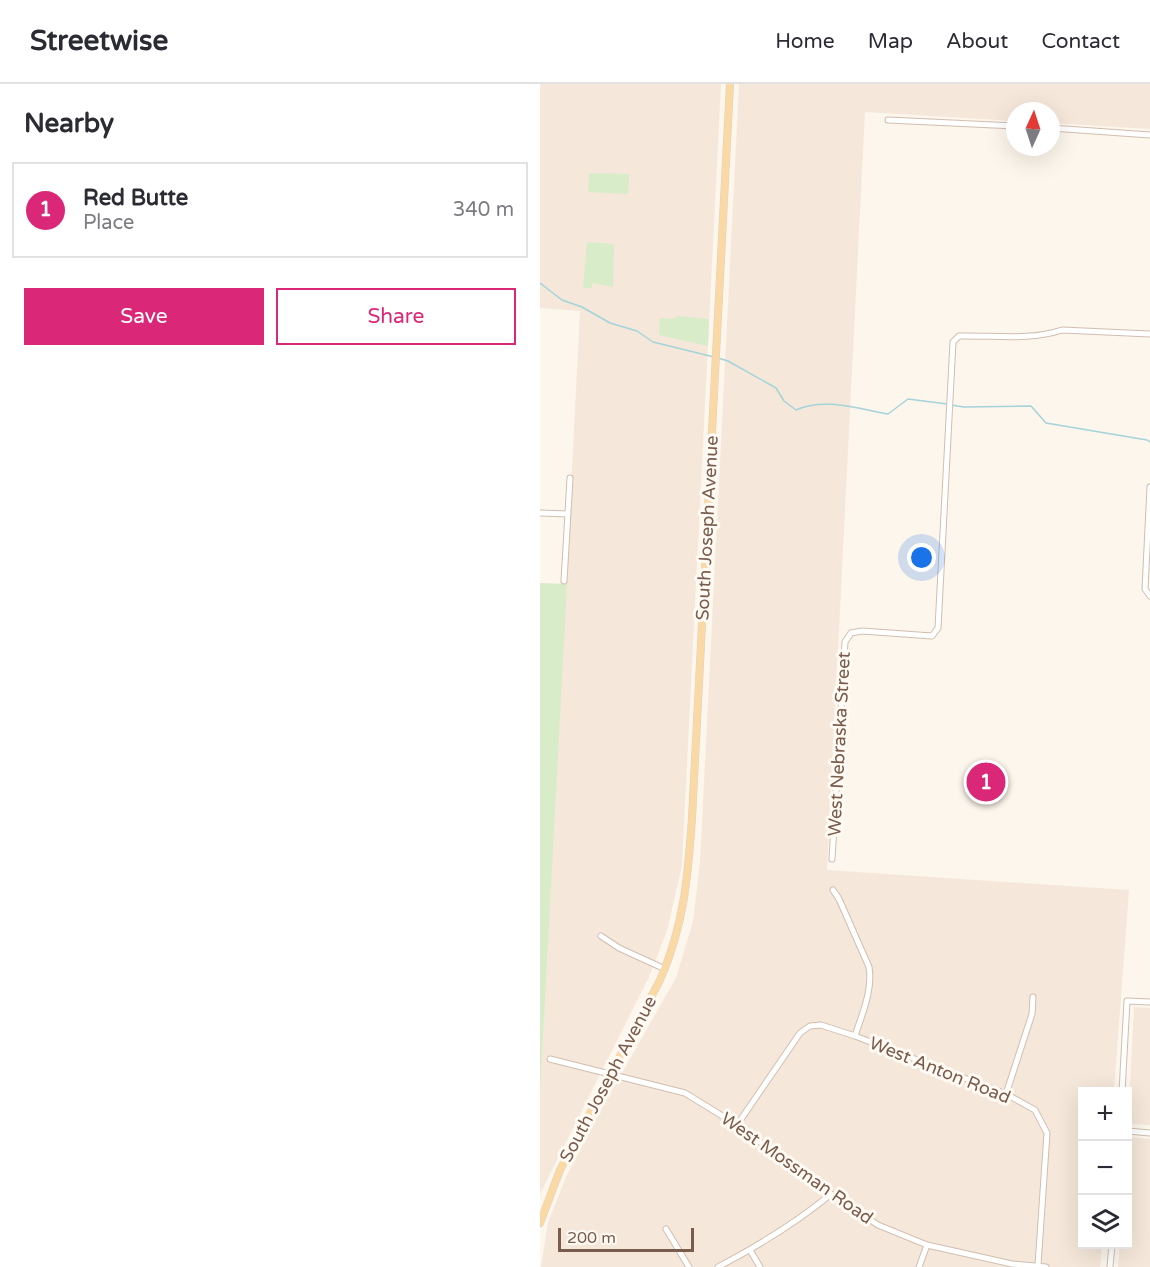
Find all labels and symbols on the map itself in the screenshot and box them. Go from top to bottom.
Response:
north arrow [1006,102,1060,156]
street label: South Joseph Avenue [691,435,723,621]
your location [907,543,936,572]
street label: West Nebraska Street [823,651,855,837]
pin: 1 [966,760,1006,804]
street label: South Joseph Avenue [555,992,661,1166]
street label: West Anton Road [866,1032,1014,1108]
street label: West Mossman Road [717,1107,877,1229]
scale bar [558,1225,694,1252]

